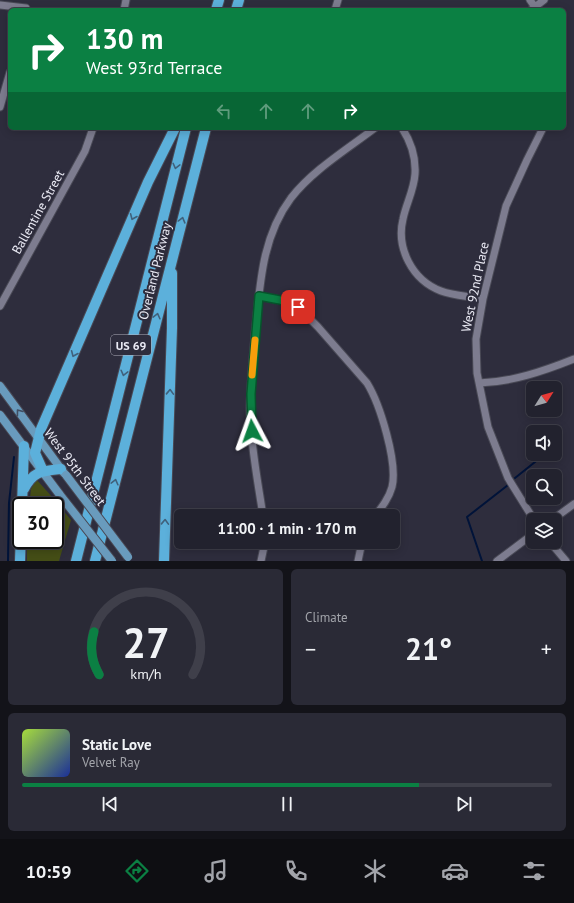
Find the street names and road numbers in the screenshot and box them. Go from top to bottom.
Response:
street label: Ballentine Street [8,166,68,257]
street label: Overland Parkway [135,221,175,321]
street label: West 92nd Place [457,240,493,334]
road number: US 69 [111,335,151,355]
street label: West 95th Street [40,425,110,510]

